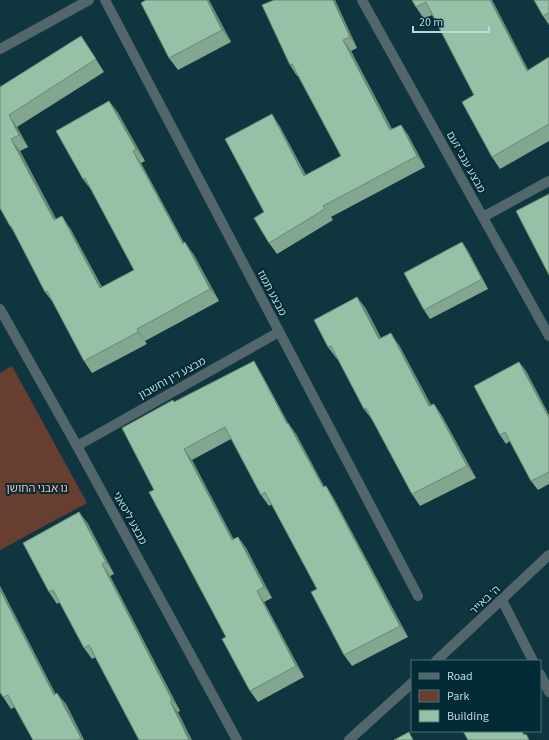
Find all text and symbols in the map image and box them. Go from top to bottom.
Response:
scale bar [413,8,489,34]
text: 20 m [419,14,443,31]
street label: מבצע ענבי זעם [443,128,489,196]
street label: מבצע תמוז [254,268,290,318]
street label: מבצע דין וחשבון [136,353,208,403]
park label: גו אבני החושן [6,481,68,496]
street label: מבצע ליטאני [109,489,151,547]
street label: ה' באייר [466,582,504,618]
legend [411,660,541,732]
text: Road [447,668,473,685]
text: Park [447,688,469,705]
text: Building [447,708,489,725]

